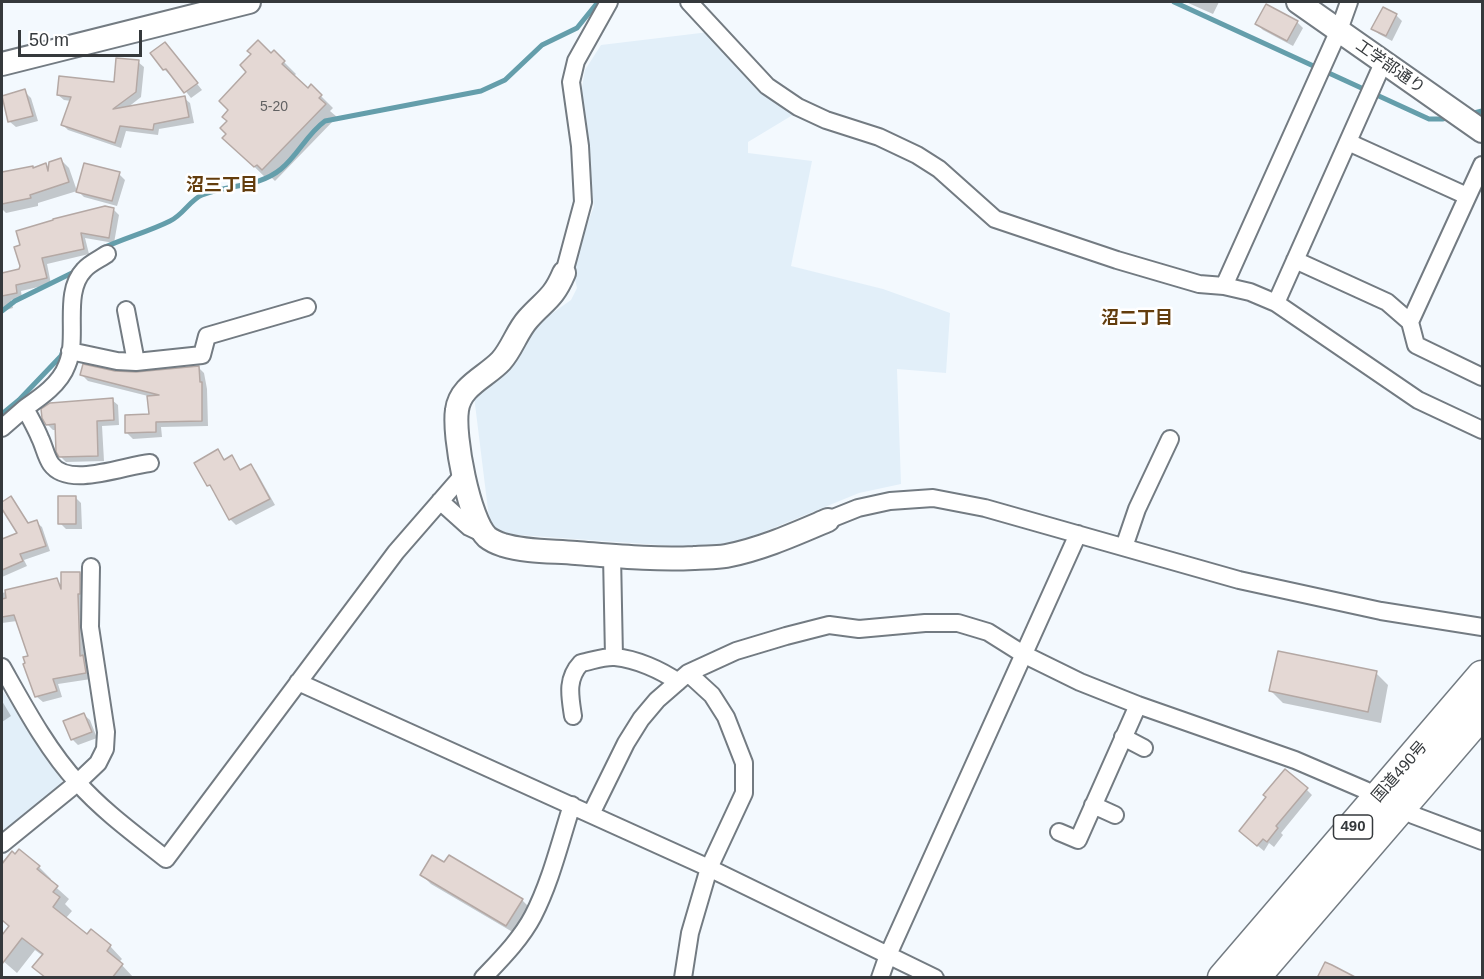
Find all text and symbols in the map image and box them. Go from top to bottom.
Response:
scale bar [21,18,146,56]
text: 50 m [29,30,69,50]
street label: 工学部通り [1352,36,1428,98]
house number: 5-20 [260,99,288,115]
district label: 沼三丁目 [186,175,258,197]
district label: 沼二丁目 [1101,308,1173,330]
street label: 国道490号 [1368,738,1432,806]
road number: 490 [1334,815,1372,839]

